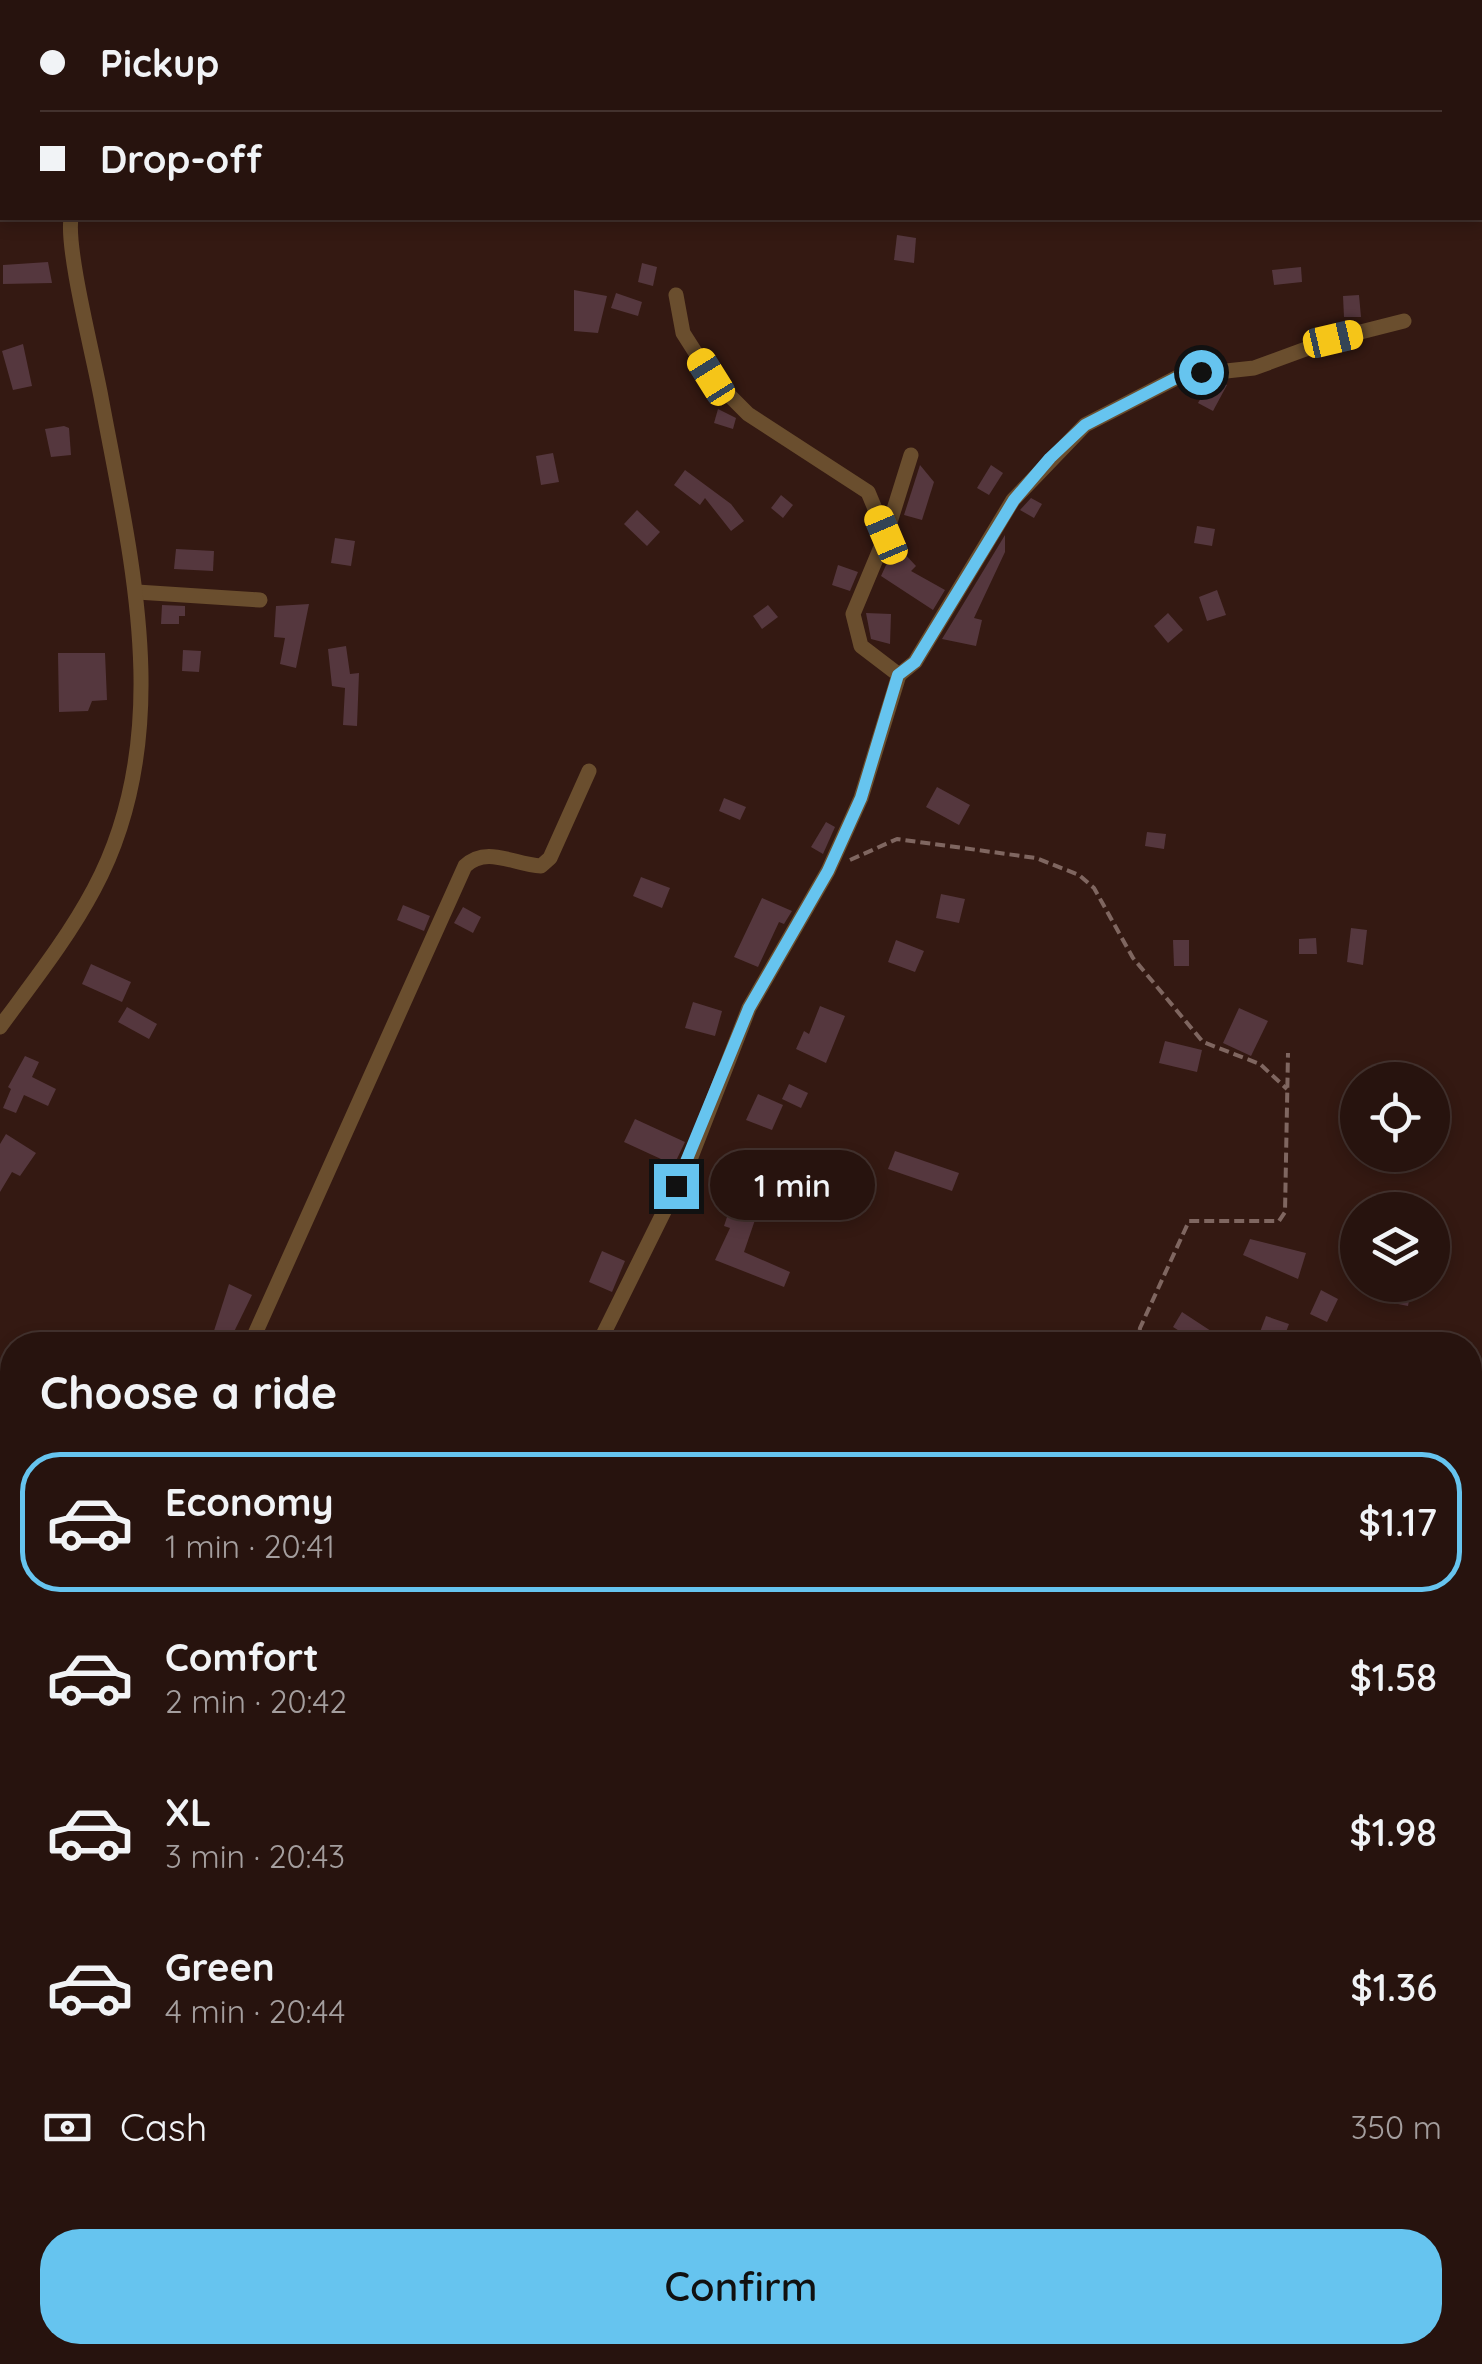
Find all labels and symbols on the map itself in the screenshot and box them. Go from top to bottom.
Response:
car [1300,318,1366,360]
car [682,344,740,410]
route start [1179,350,1224,395]
car [860,502,912,568]
callout: 1 min [711,1151,876,1221]
route end [654,1164,699,1209]

